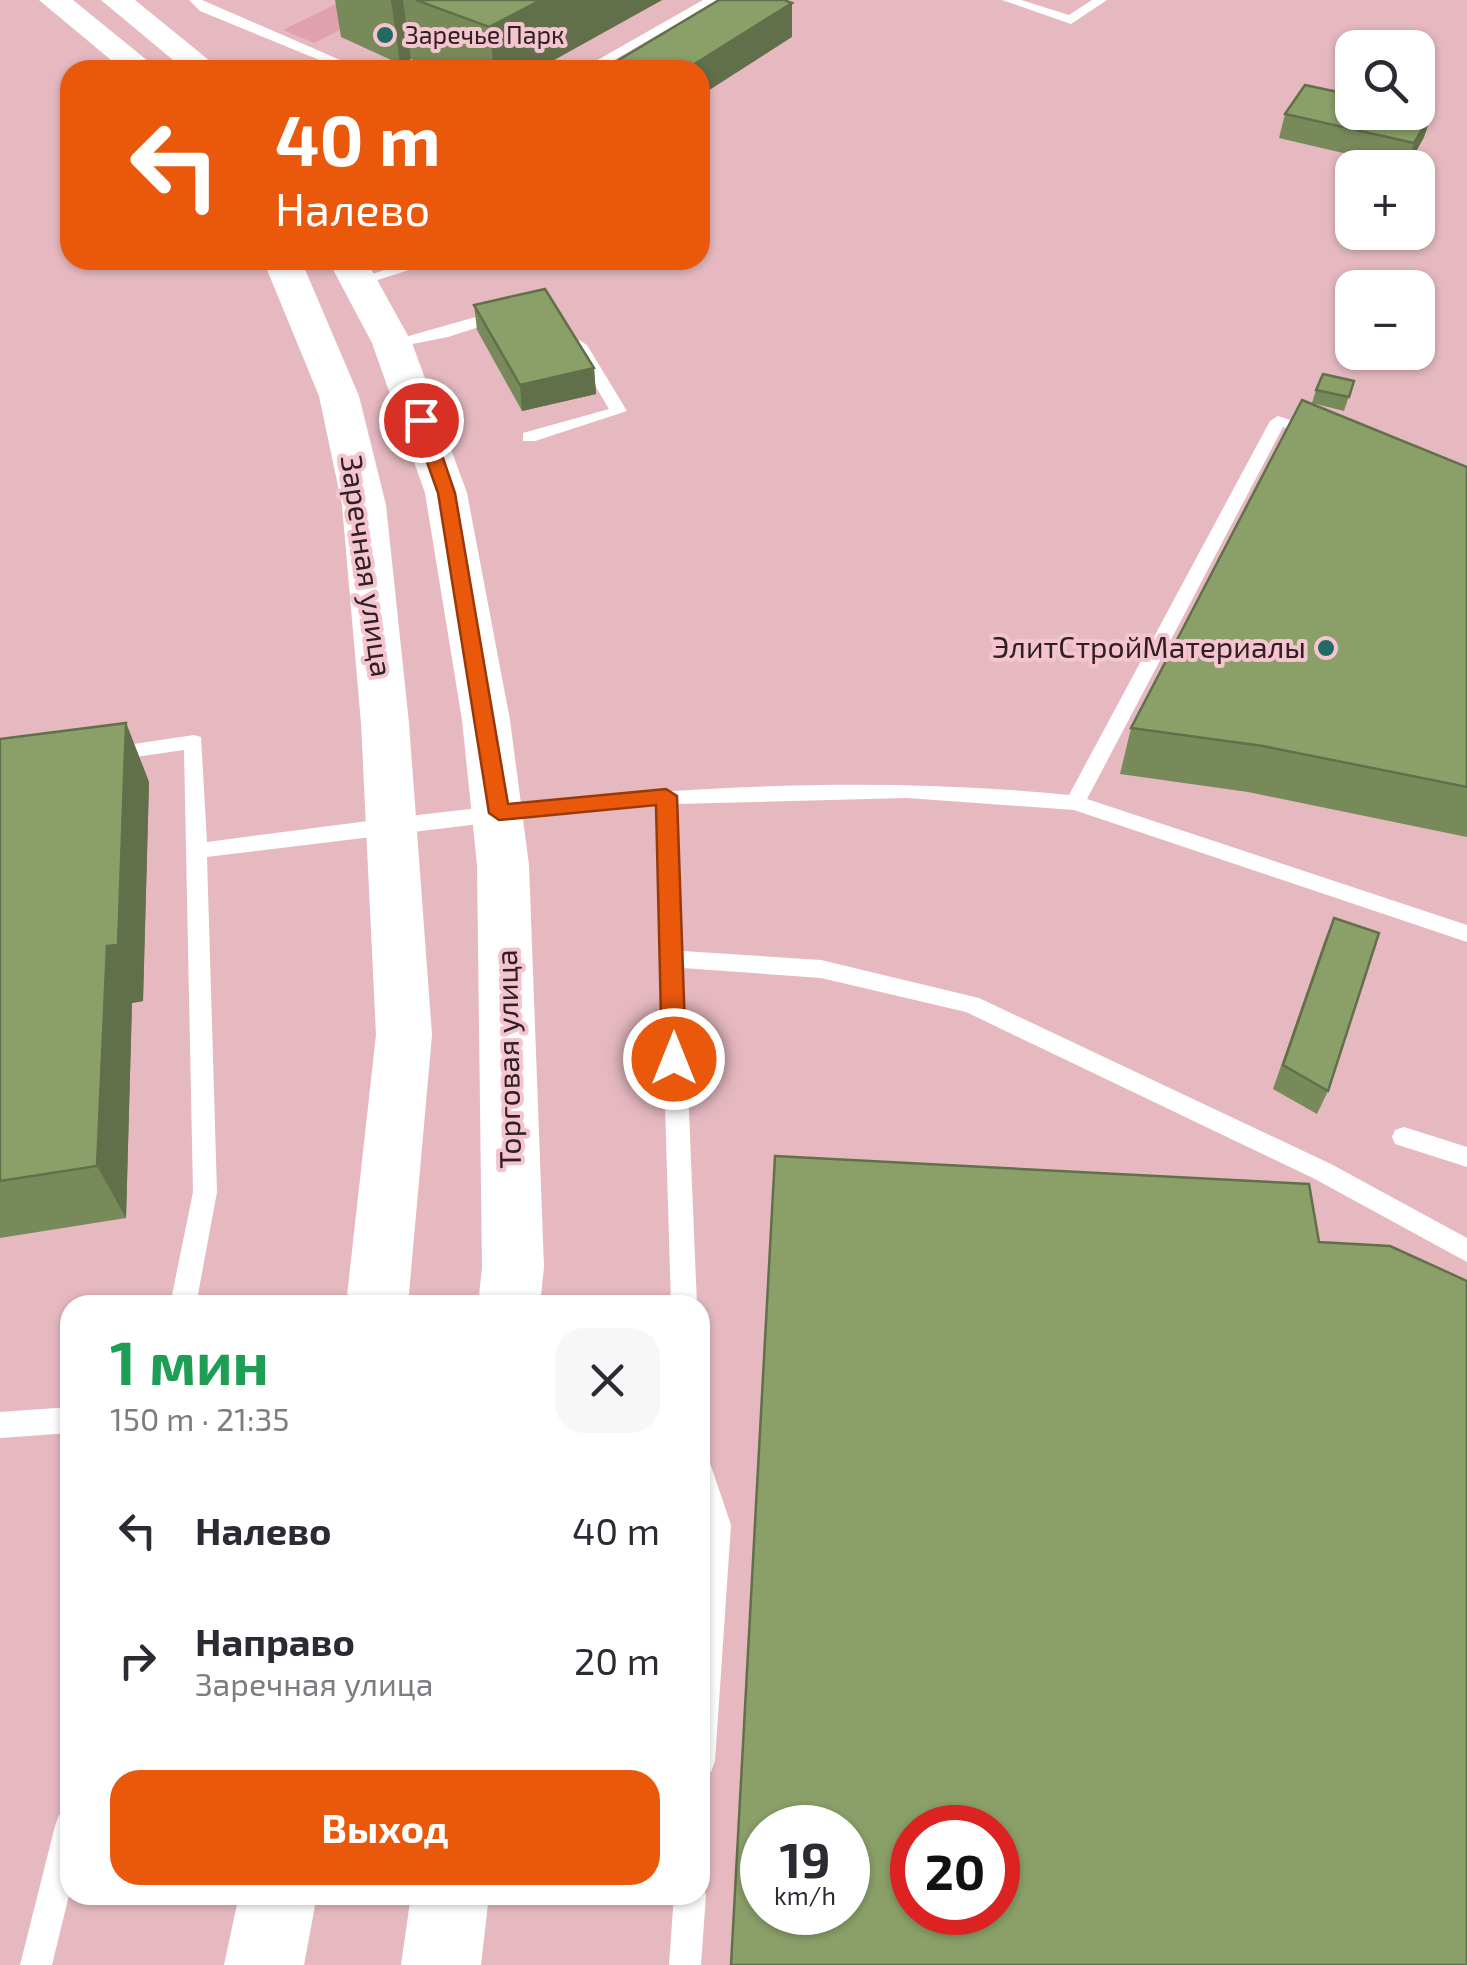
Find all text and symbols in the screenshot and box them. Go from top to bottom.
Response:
place label: Заречье Парк [405,19,564,49]
marker: Заречье Парк [374,24,396,46]
map controls [1335,30,1435,370]
button: search [1335,30,1435,130]
text: 40 m [275,96,441,180]
icon: left [110,100,240,230]
button: + [1335,150,1435,250]
text: Налево [275,181,430,235]
button: − [1335,270,1435,370]
pin [379,378,464,463]
icon: arrive [394,393,449,448]
street label: Заречная улица [334,453,401,679]
place label: ЭлитСтройМатериалы [992,628,1306,664]
marker: ЭлитСтройМатериалы [1315,637,1337,659]
street label: Торговая улица [487,949,528,1169]
position arrow [622,1007,726,1111]
text: 1 мин [110,1325,269,1397]
button: close [555,1328,660,1433]
text: 150 m · 21:35 [110,1399,289,1437]
icon: left [110,1503,165,1558]
text: Налево [195,1507,331,1553]
text: 40 m [572,1507,660,1553]
text: Направо [195,1618,355,1664]
icon: right [110,1633,165,1688]
text: 20 m [574,1637,660,1683]
text: Заречная улица [195,1664,433,1702]
button: Выход [110,1770,660,1885]
speed limit sign: 20 [890,1805,1020,1935]
text: 19 [779,1828,831,1888]
text: km/h [774,1880,836,1910]

